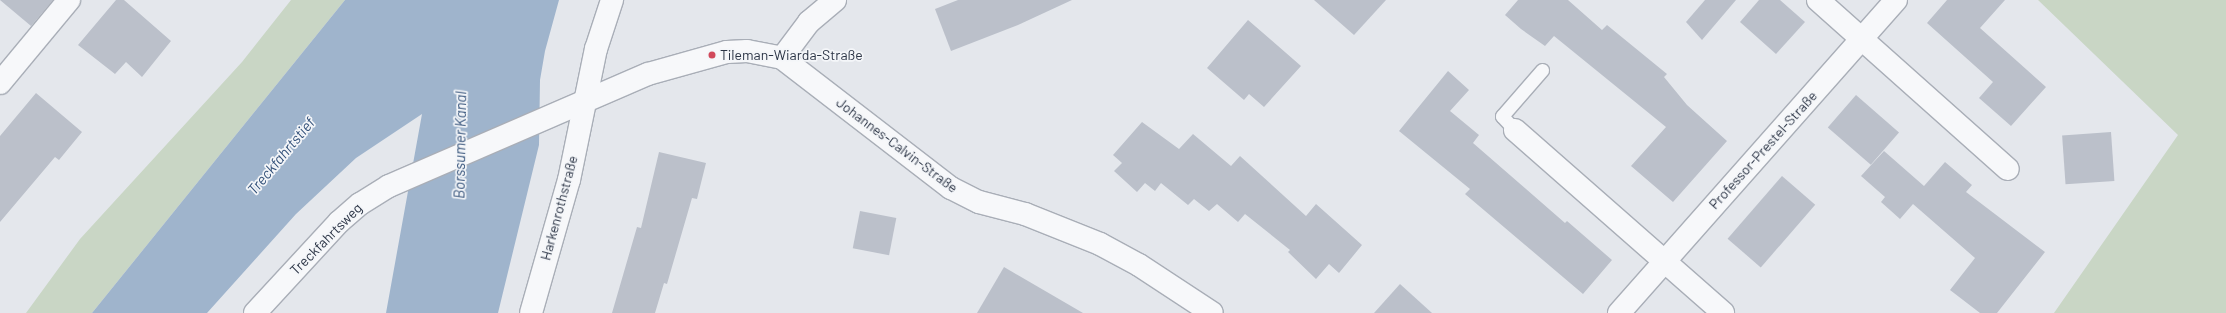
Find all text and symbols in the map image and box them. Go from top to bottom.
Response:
place label: Tileman-Wiarda-Straße [720,47,863,63]
marker: Tileman-Wiarda-Straße [707,50,717,60]
street label: Professor-Prestel-Straße [1706,87,1820,213]
water label: Borssumer Kanal [450,91,470,199]
street label: Johannes-Calvin-Straße [833,94,961,196]
water label: Treckfahrtstief [243,114,319,198]
street label: Harkenrothstraße [537,154,581,262]
street label: Treckfahrtsweg [286,199,366,279]

